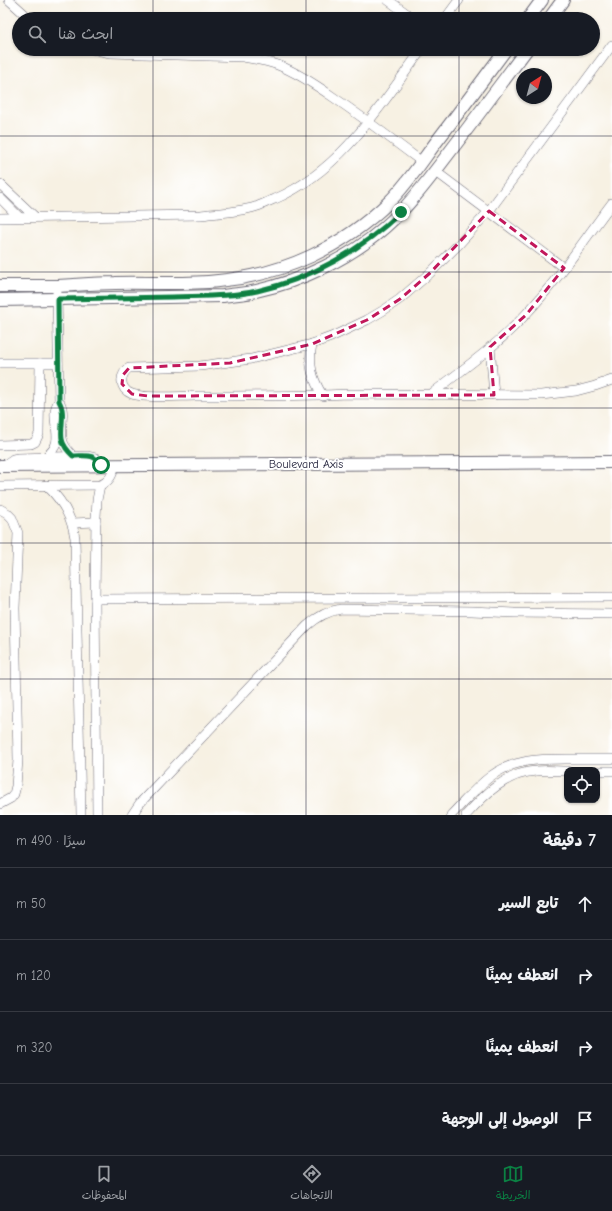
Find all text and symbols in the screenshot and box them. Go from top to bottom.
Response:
search box [12,12,600,56]
icon: search [26,23,48,45]
text: ابحث هنا [58,25,113,43]
north arrow [516,68,552,104]
route end [392,203,410,221]
route start [92,456,110,474]
street label: Boulevard Axis [269,457,343,471]
map controls [564,767,600,803]
button: locate [564,767,600,803]
text: 7 دقيقة [543,831,596,850]
text: سيرًا · 490 m [16,833,86,848]
icon: ahead [574,893,596,915]
text: تابع السير [499,894,558,912]
text: 50 m [16,896,46,911]
icon: right [574,965,596,987]
text: انعطف يمينًا [486,966,558,984]
text: 120 m [16,968,51,983]
icon: right [574,1037,596,1059]
text: انعطف يمينًا [486,1038,558,1056]
text: 320 m [16,1040,52,1055]
icon: arrive [574,1109,596,1131]
text: الوصول إلى الوجهة [442,1110,558,1128]
tab: المحفوظات [82,1163,127,1205]
tab: الاتجاهات [290,1163,333,1205]
tab: الخريطة [496,1163,530,1205]

